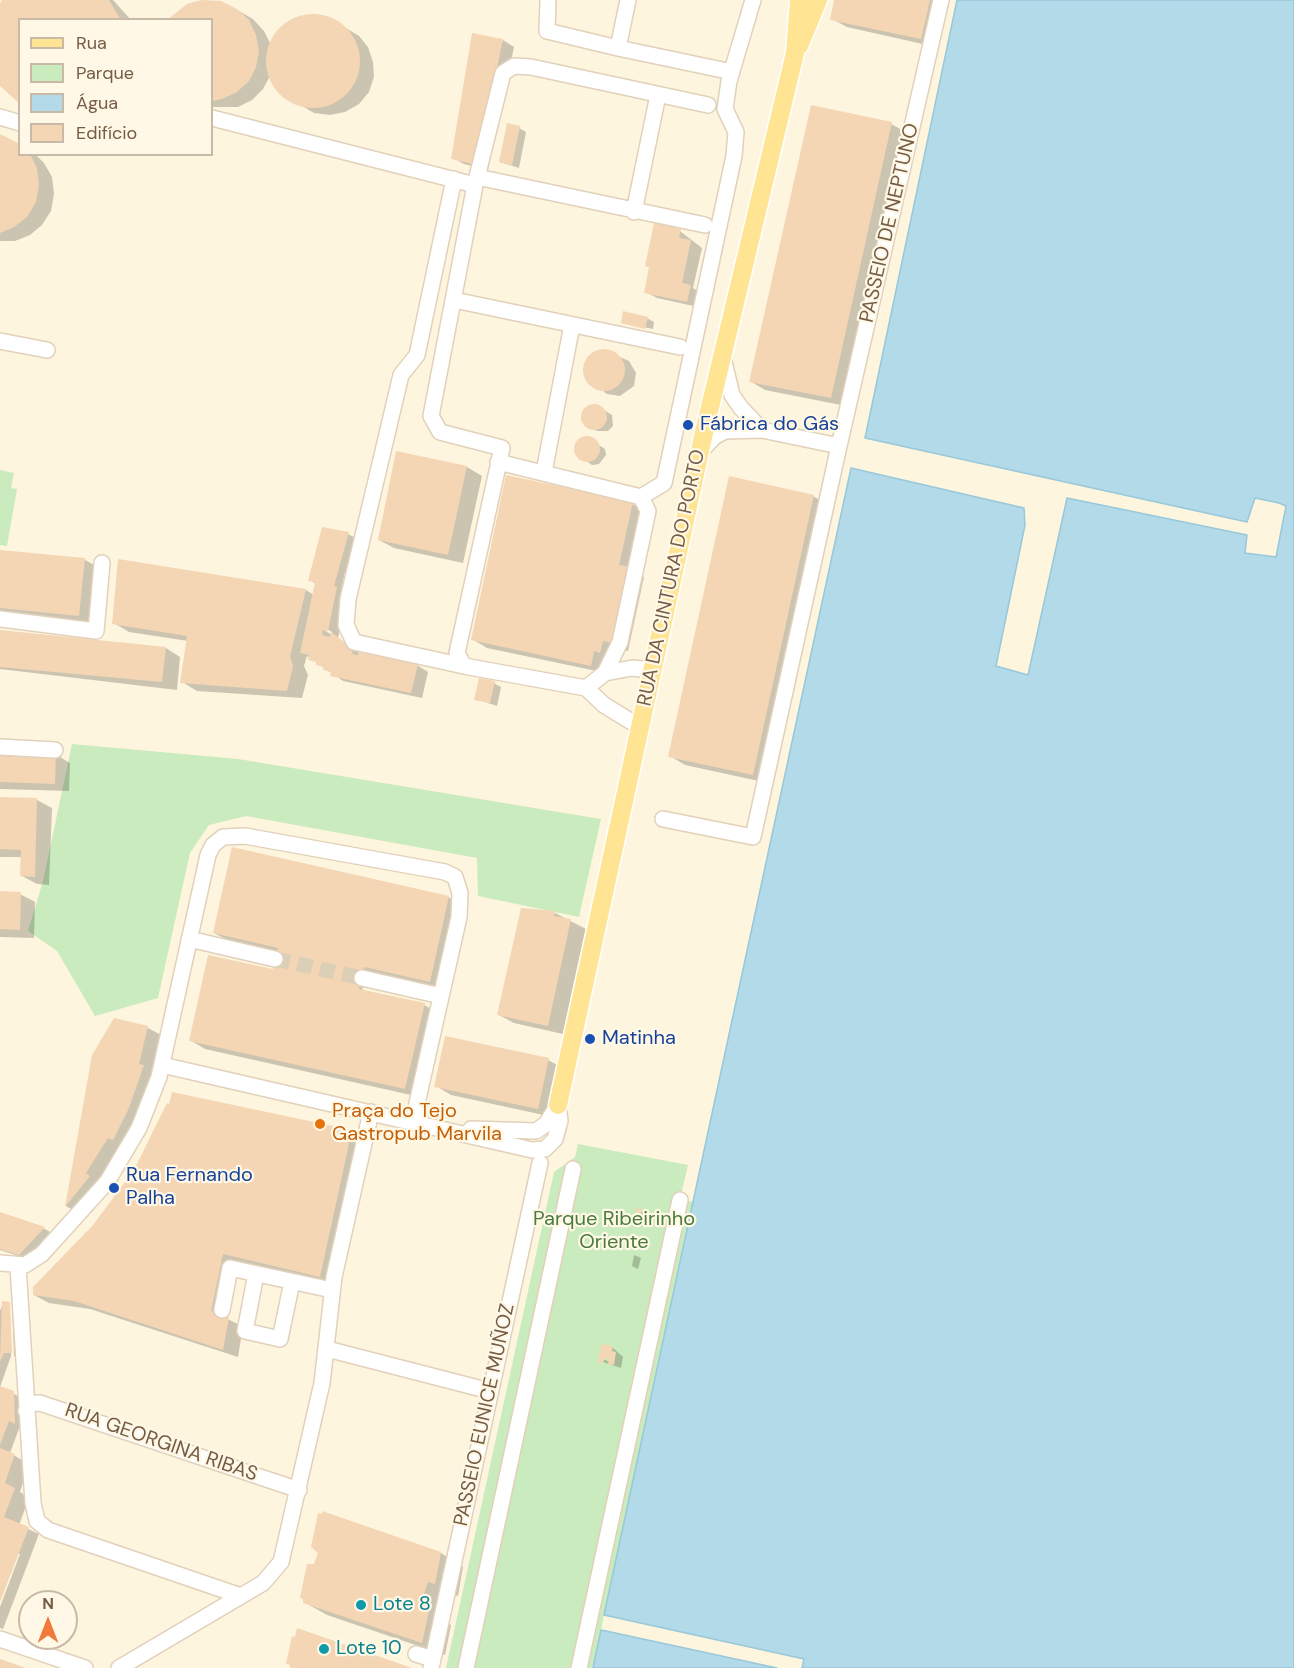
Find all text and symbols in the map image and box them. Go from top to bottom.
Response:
legend [18,18,213,156]
text: Rua [76,31,107,55]
text: Parque [76,61,134,85]
text: Água [76,91,118,115]
text: Edifício [76,121,137,145]
street label: PASSEIO DE NEPTUNO [855,121,925,325]
place label: Fábrica do Gás [700,413,839,437]
marker: Fábrica do Gás [681,418,695,432]
street label: RUA DA CINTURA DO PORTO [633,448,711,708]
place label: Matinha [602,1027,676,1051]
marker: Matinha [583,1032,597,1046]
place label: Praça do Tejo Gastropub Marvila [332,1100,502,1147]
marker: Praça do Tejo Gastropub Marvila [313,1117,327,1131]
place label: Rua Fernando Palha [126,1164,253,1211]
marker: Rua Fernando Palha [107,1181,121,1195]
park label: Parque Ribeirinho Oriente [533,1208,695,1255]
street label: PASSEIO EUNICE MUÑOZ [450,1301,520,1529]
street label: RUA GEORGINA RIBAS [61,1399,261,1487]
north arrow [18,1590,78,1650]
text: N [42,1593,54,1614]
place label: Lote 8 [373,1593,431,1617]
marker: Lote 8 [354,1598,368,1612]
place label: Lote 10 [336,1637,402,1661]
marker: Lote 10 [317,1642,331,1656]

